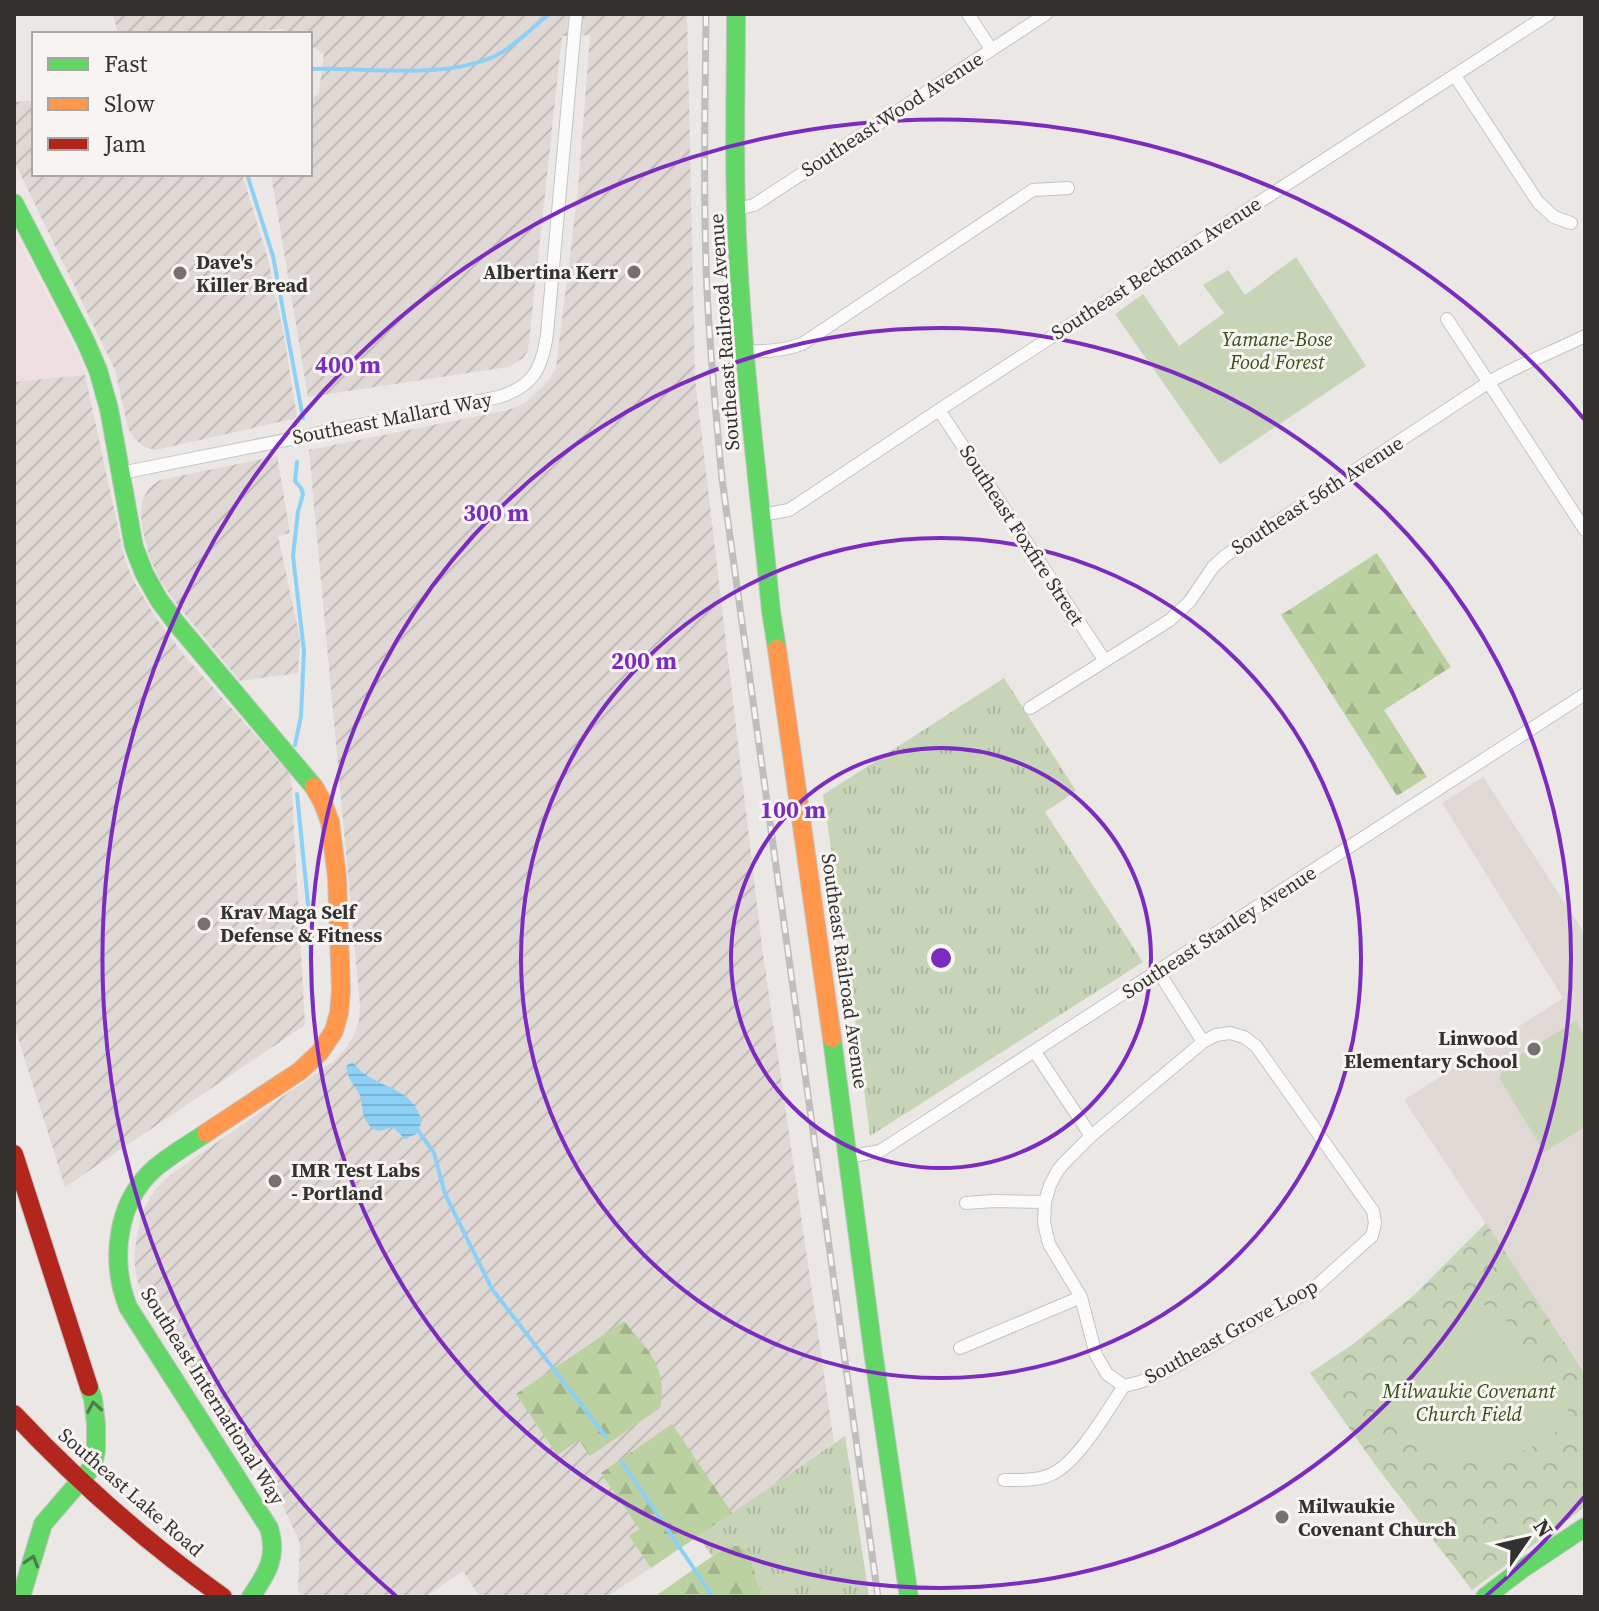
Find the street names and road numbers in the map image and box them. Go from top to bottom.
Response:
street label: Southeast Wood Avenue [795,45,989,183]
street label: Southeast Beckman Avenue [1046,190,1266,346]
street label: Southeast Railroad Avenue [702,213,746,451]
street label: Southeast Mallard Way [290,385,495,451]
street label: Southeast 56th Avenue [1225,429,1409,561]
street label: Southeast Foxfire Street [953,439,1091,631]
street label: Southeast Railroad Avenue [815,851,875,1091]
street label: Southeast Stanley Avenue [1116,859,1322,1005]
street label: Southeast Grove Loop [1139,1272,1323,1390]
street label: Southeast International Way [134,1282,292,1511]
street label: Southeast Lake Road [52,1421,210,1563]

